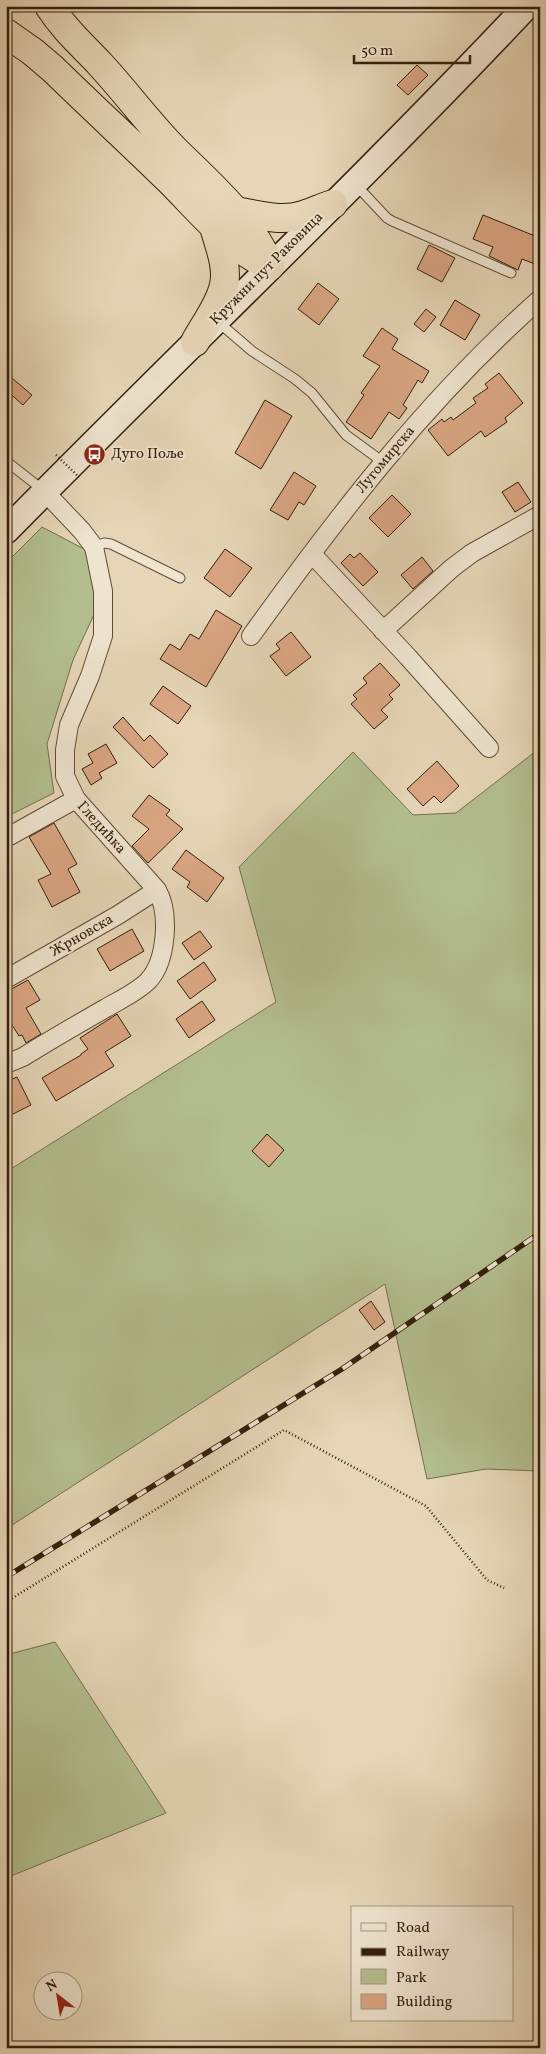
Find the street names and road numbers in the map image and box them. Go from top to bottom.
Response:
street label: Кружни пут Раковица [206,208,328,330]
street label: Лугомирска [352,422,420,498]
street label: Гледићка [72,797,130,859]
street label: Жрновска [46,909,118,963]

